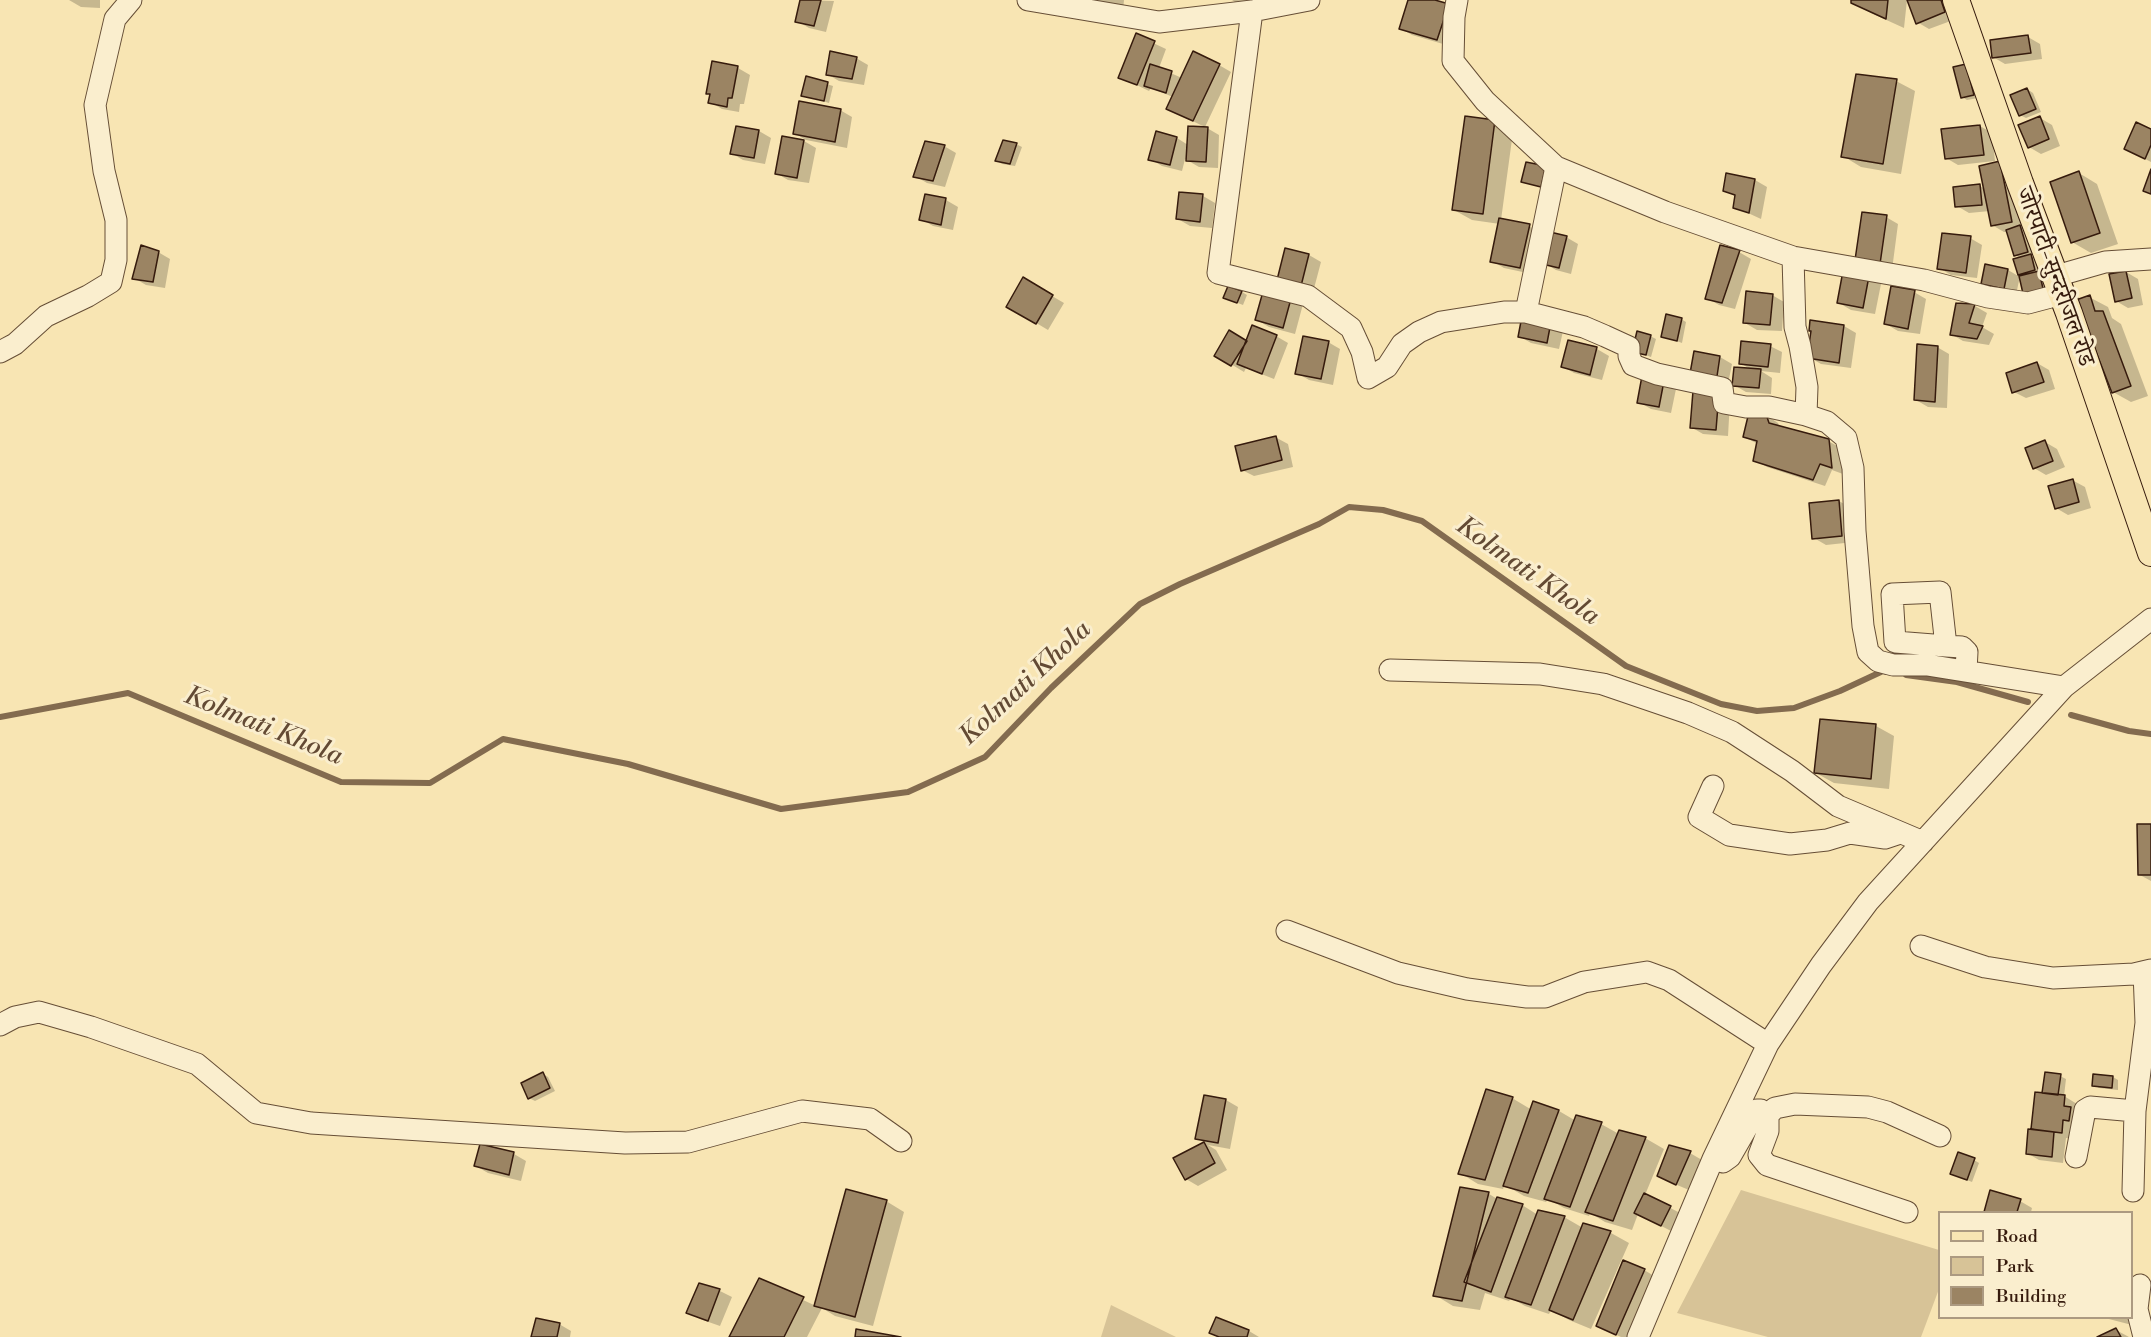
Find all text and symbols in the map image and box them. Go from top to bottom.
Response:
street label: जोरपाटी-सुन्दरीजल रोड [2008,184,2100,370]
water label: Kolmati Khola [1449,511,1605,633]
water label: Kolmati Khola [954,615,1098,753]
water label: Kolmati Khola [179,681,347,773]
legend [1938,1211,2133,1319]
text: Road [1996,1225,2038,1248]
text: Park [1996,1255,2033,1278]
text: Building [1996,1285,2066,1308]

